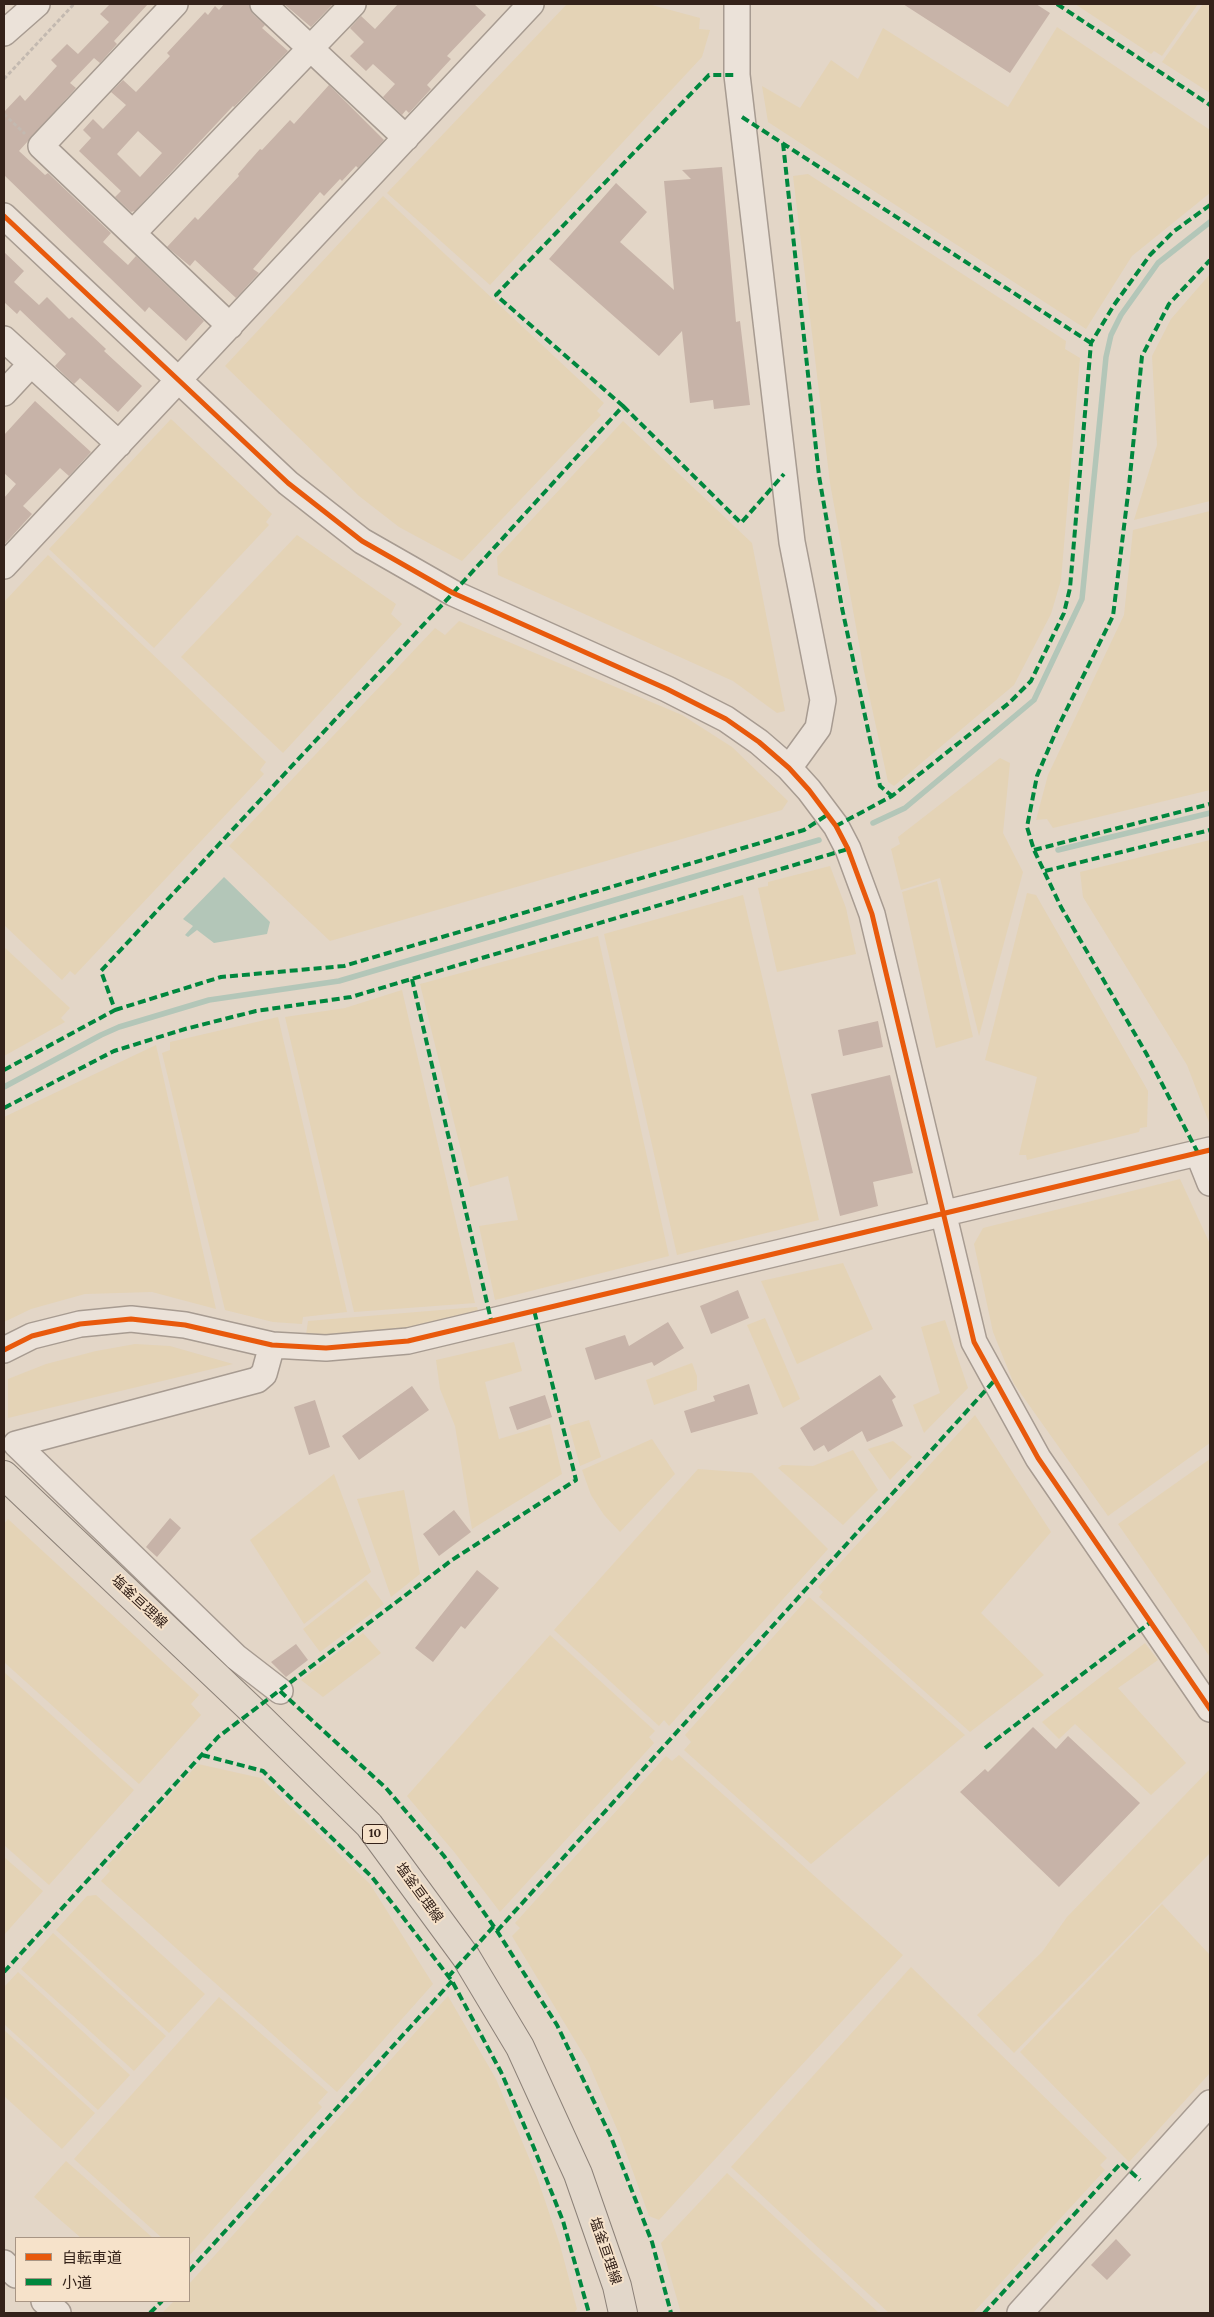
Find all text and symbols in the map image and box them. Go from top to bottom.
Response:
street label: 塩釜亘理線 [108,1572,170,1632]
road number: 10 [362,1825,388,1844]
street label: 塩釜亘理線 [392,1860,446,1926]
street label: 塩釜亘理線 [586,2215,624,2287]
legend [15,2237,190,2302]
text: 自転車道 [62,2248,122,2267]
text: 小道 [62,2273,92,2292]

